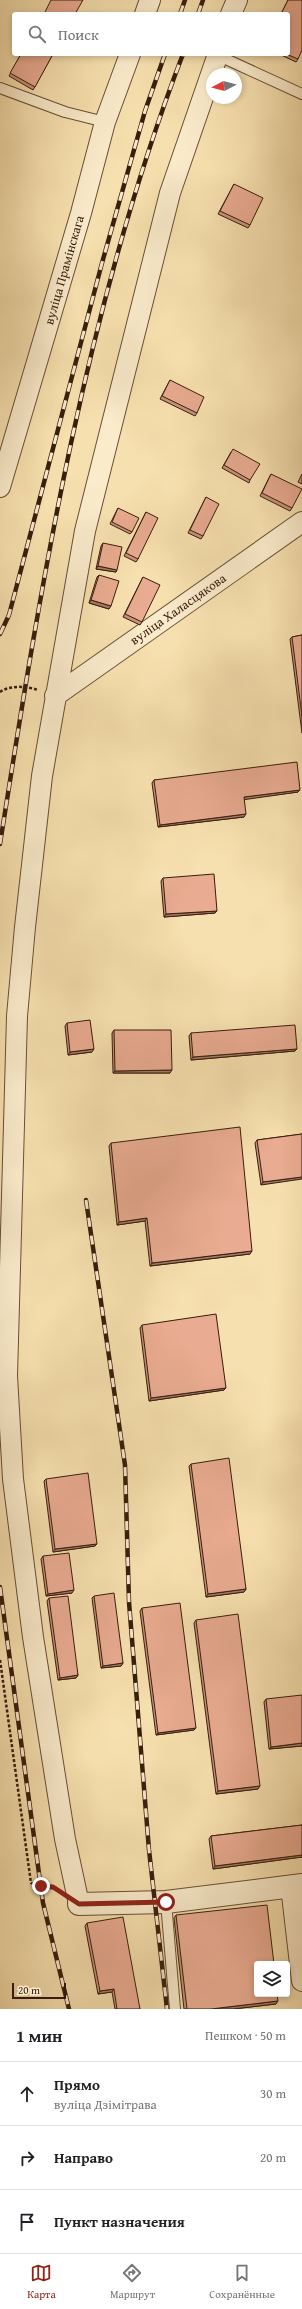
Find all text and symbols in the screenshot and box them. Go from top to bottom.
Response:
search box [12,12,290,56]
icon: search [26,23,48,45]
text: Поиск [58,24,99,45]
north arrow [206,68,242,104]
street label: вуліца Прамінскага [39,212,89,327]
street label: вуліца Халасцякова [126,568,231,649]
route end [32,1877,50,1895]
route start [157,1893,175,1911]
map controls [254,1961,290,1997]
button: layers [254,1961,290,1997]
scale bar [12,1981,66,2000]
text: 20 m [18,1982,40,1998]
text: 1 мин [16,2023,62,2048]
text: Пешком · 50 m [205,2026,286,2045]
text: Прямо [54,2074,100,2095]
icon: ahead [16,2083,38,2105]
text: 30 m [260,2084,286,2103]
text: вуліца Дзімітрава [54,2095,157,2114]
icon: right [16,2147,38,2169]
text: Направо [54,2147,113,2168]
text: 20 m [260,2148,286,2167]
icon: arrive [16,2211,38,2233]
text: Пункт назначения [54,2211,185,2232]
tab: Карта [27,2262,56,2302]
tab: Маршрут [110,2262,155,2302]
tab: Сохранённые [209,2262,275,2302]

